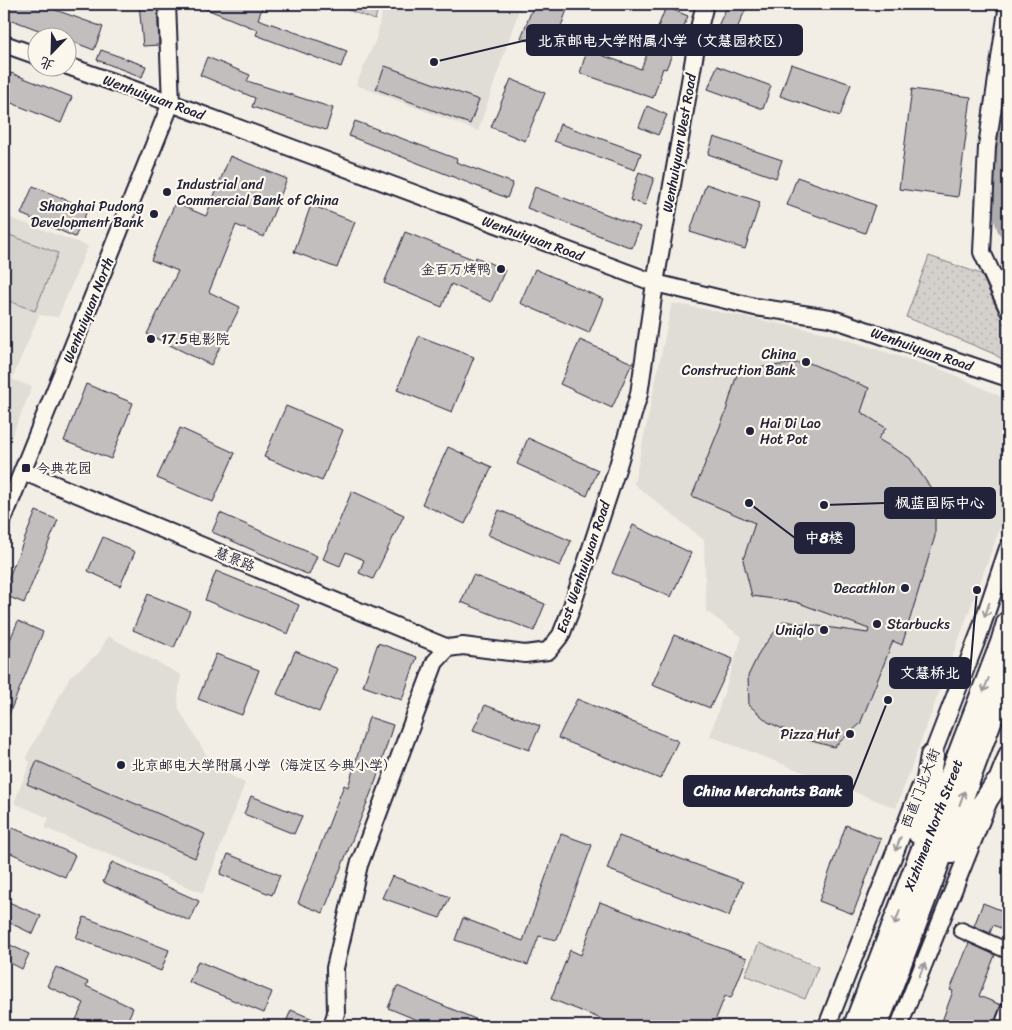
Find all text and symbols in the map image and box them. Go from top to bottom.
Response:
callout: 北京邮电大学附属小学（文慧园校区） [527,25,802,55]
north arrow [28,28,78,78]
text: 北京邮电大学附属小学（文慧园校区） [537,28,793,54]
text: 北 [36,49,58,78]
street label: Wenhuiyuan Road [99,67,210,128]
street label: Wenhuiyuan West Road [655,70,704,214]
place label: Industrial and Commercial Bank of China [176,172,339,213]
marker: Industrial and Commercial Bank of China [161,186,173,198]
place label: Shanghai Pudong Development Bank [31,194,145,235]
marker: Shanghai Pudong Development Bank [148,208,160,220]
street label: Wenhuiyuan Road [478,208,589,269]
street label: Wenhuiyuan North [56,253,121,367]
place label: 金百万烤鸭 [421,257,491,282]
marker: 金百万烤鸭 [495,263,507,275]
street label: Wenhuiyuan Road [867,320,978,379]
place label: 17.5电影院 [161,327,230,352]
marker: 17.5电影院 [145,333,157,345]
place label: China Construction Bank [682,342,797,383]
marker: China Construction Bank [800,356,812,368]
place label: Hai Di Lao Hot Pot [760,411,821,452]
marker: Hai Di Lao Hot Pot [744,425,756,437]
place label: 今典花园 [36,456,92,481]
marker: 今典花园 [20,462,32,474]
callout: 枫蓝国际中心 [885,488,995,518]
text: 枫蓝国际中心 [895,490,985,516]
street label: East Wenhuiyuan Road [549,496,618,637]
callout: 中8楼 [795,523,854,553]
text: 中8楼 [804,525,844,551]
street label: 慧景路 [211,540,259,579]
place label: Decathlon [833,576,895,601]
marker: Decathlon [899,582,911,594]
one-way arrow [982,602,992,618]
place label: Starbucks [887,612,950,637]
place label: Uniqlo [775,618,814,643]
marker: Starbucks [871,618,883,630]
marker: Uniqlo [818,624,830,636]
callout: 文慧桥北 [890,658,970,688]
text: 文慧桥北 [900,660,960,686]
one-way arrow [981,677,990,692]
place label: Pizza Hut [781,722,841,747]
marker: Pizza Hut [844,728,856,740]
street label: 西直门北大街 [894,744,947,832]
place label: 北京邮电大学附属小学（海淀区今典小学） [131,753,397,778]
street label: Xizhimen North Street [897,756,970,896]
marker: 北京邮电大学附属小学（海淀区今典小学） [115,759,127,771]
callout: China Merchants Bank [684,776,852,806]
text: China Merchants Bank [693,778,843,804]
one-way arrow [958,791,967,807]
one-way arrow [893,836,902,851]
one-way arrow [892,910,901,926]
one-way arrow [918,963,927,978]

